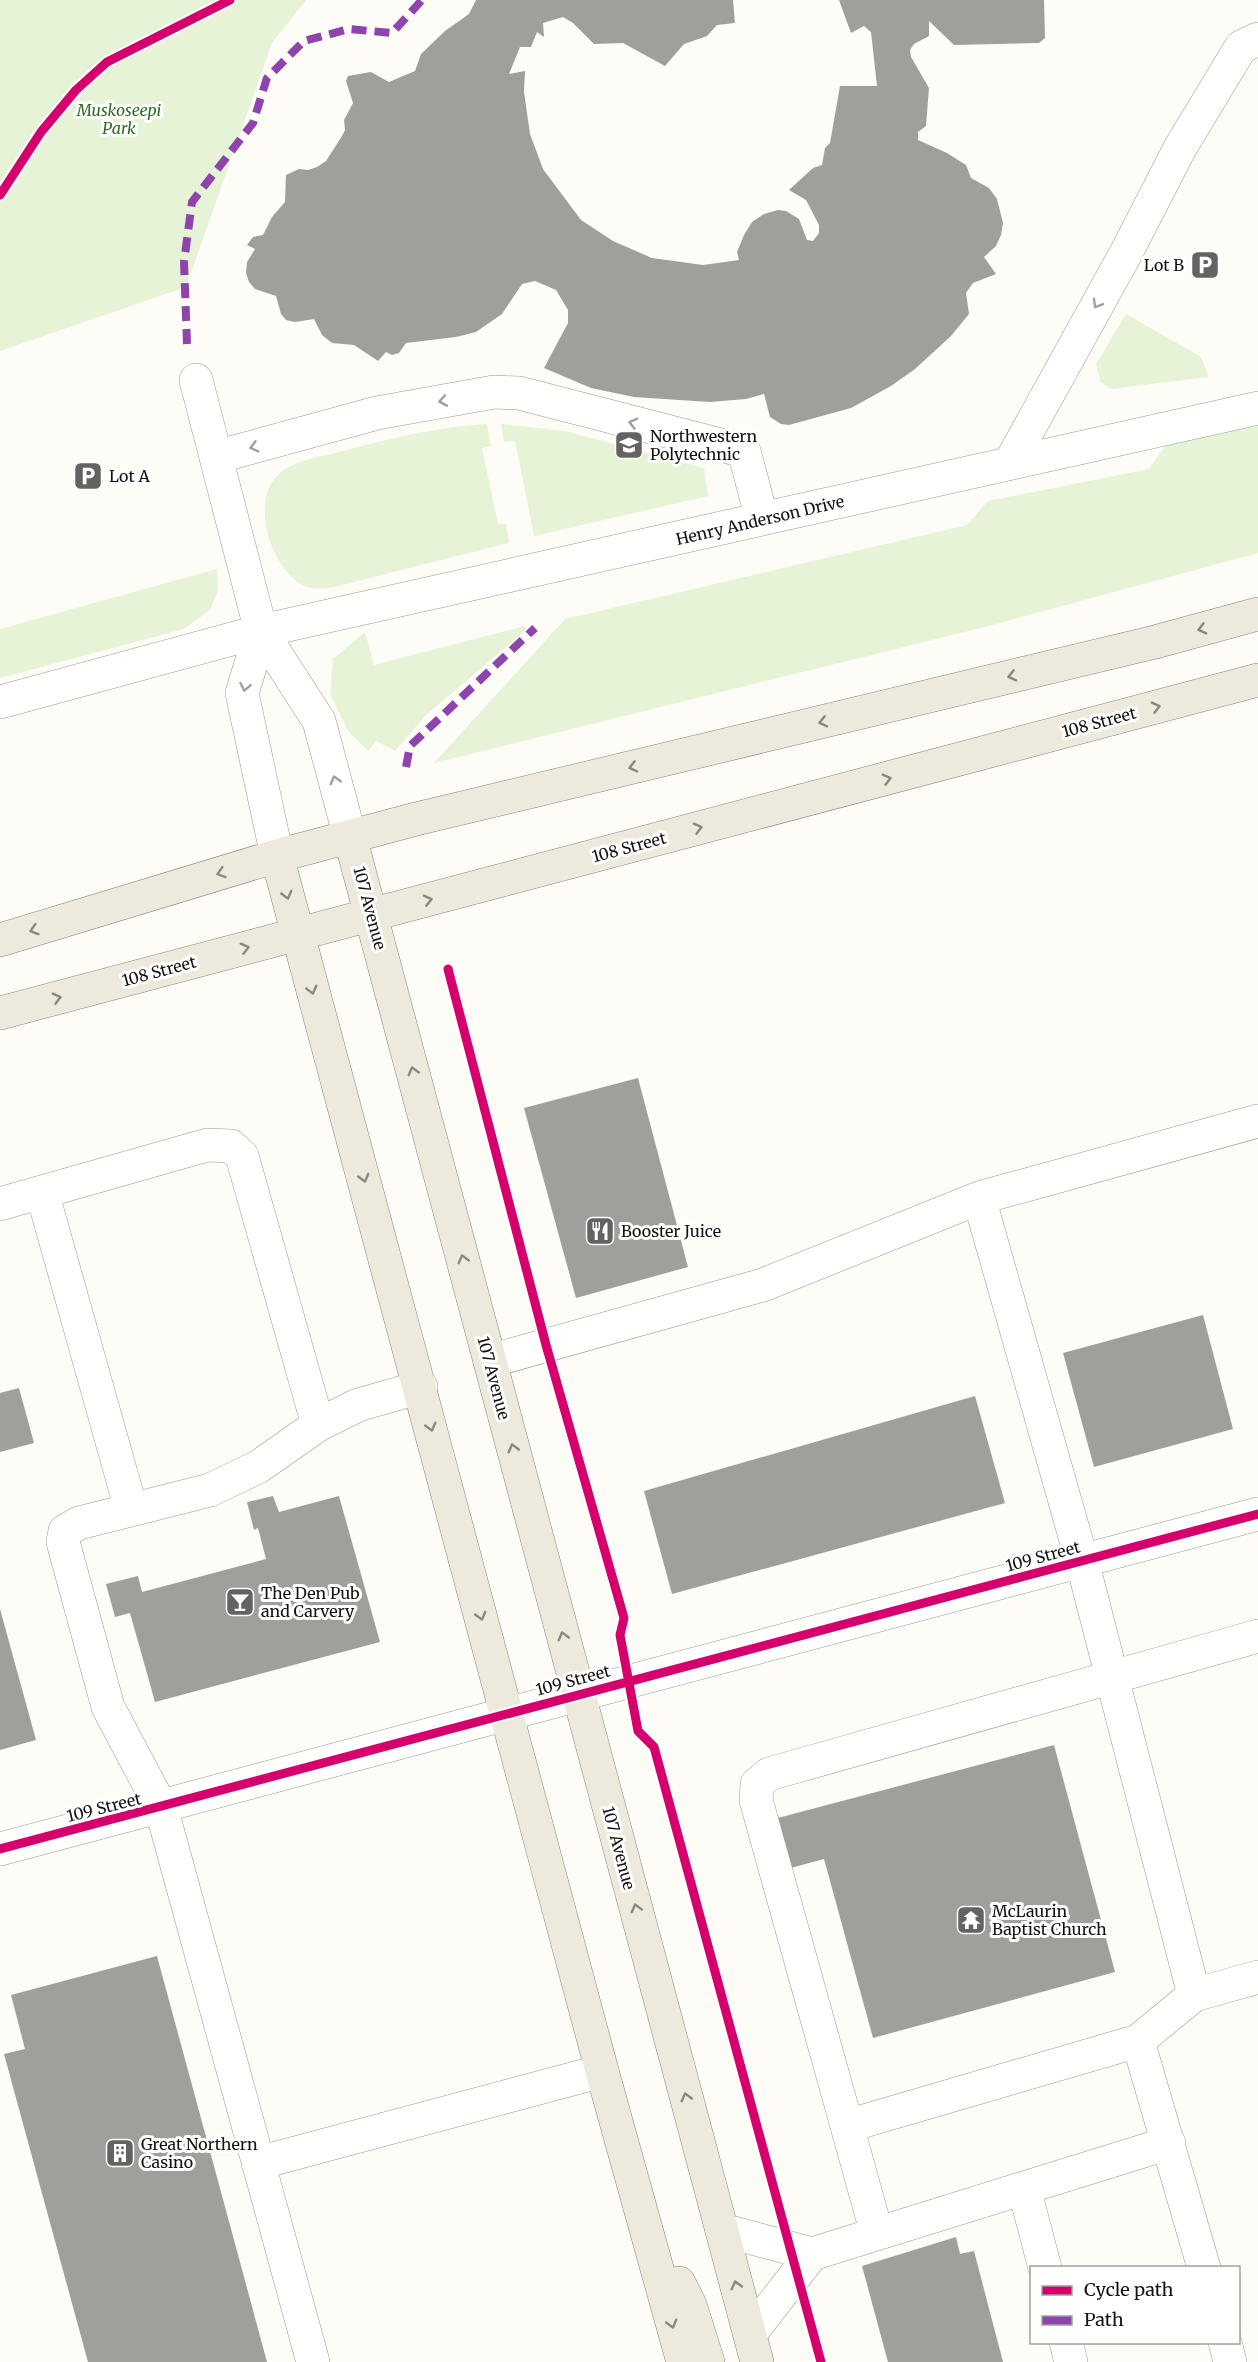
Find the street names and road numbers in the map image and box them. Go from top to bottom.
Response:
street label: Henry Anderson Drive [674,491,846,549]
street label: 108 Street [1060,702,1139,741]
street label: 108 Street [590,827,669,866]
street label: 107 Avenue [349,864,391,952]
street label: 108 Street [120,951,199,990]
street label: 107 Avenue [473,1334,515,1422]
street label: 109 Street [1004,1536,1083,1576]
street label: 109 Street [534,1660,613,1700]
street label: 109 Street [65,1788,144,1826]
street label: 107 Avenue [598,1804,640,1892]

